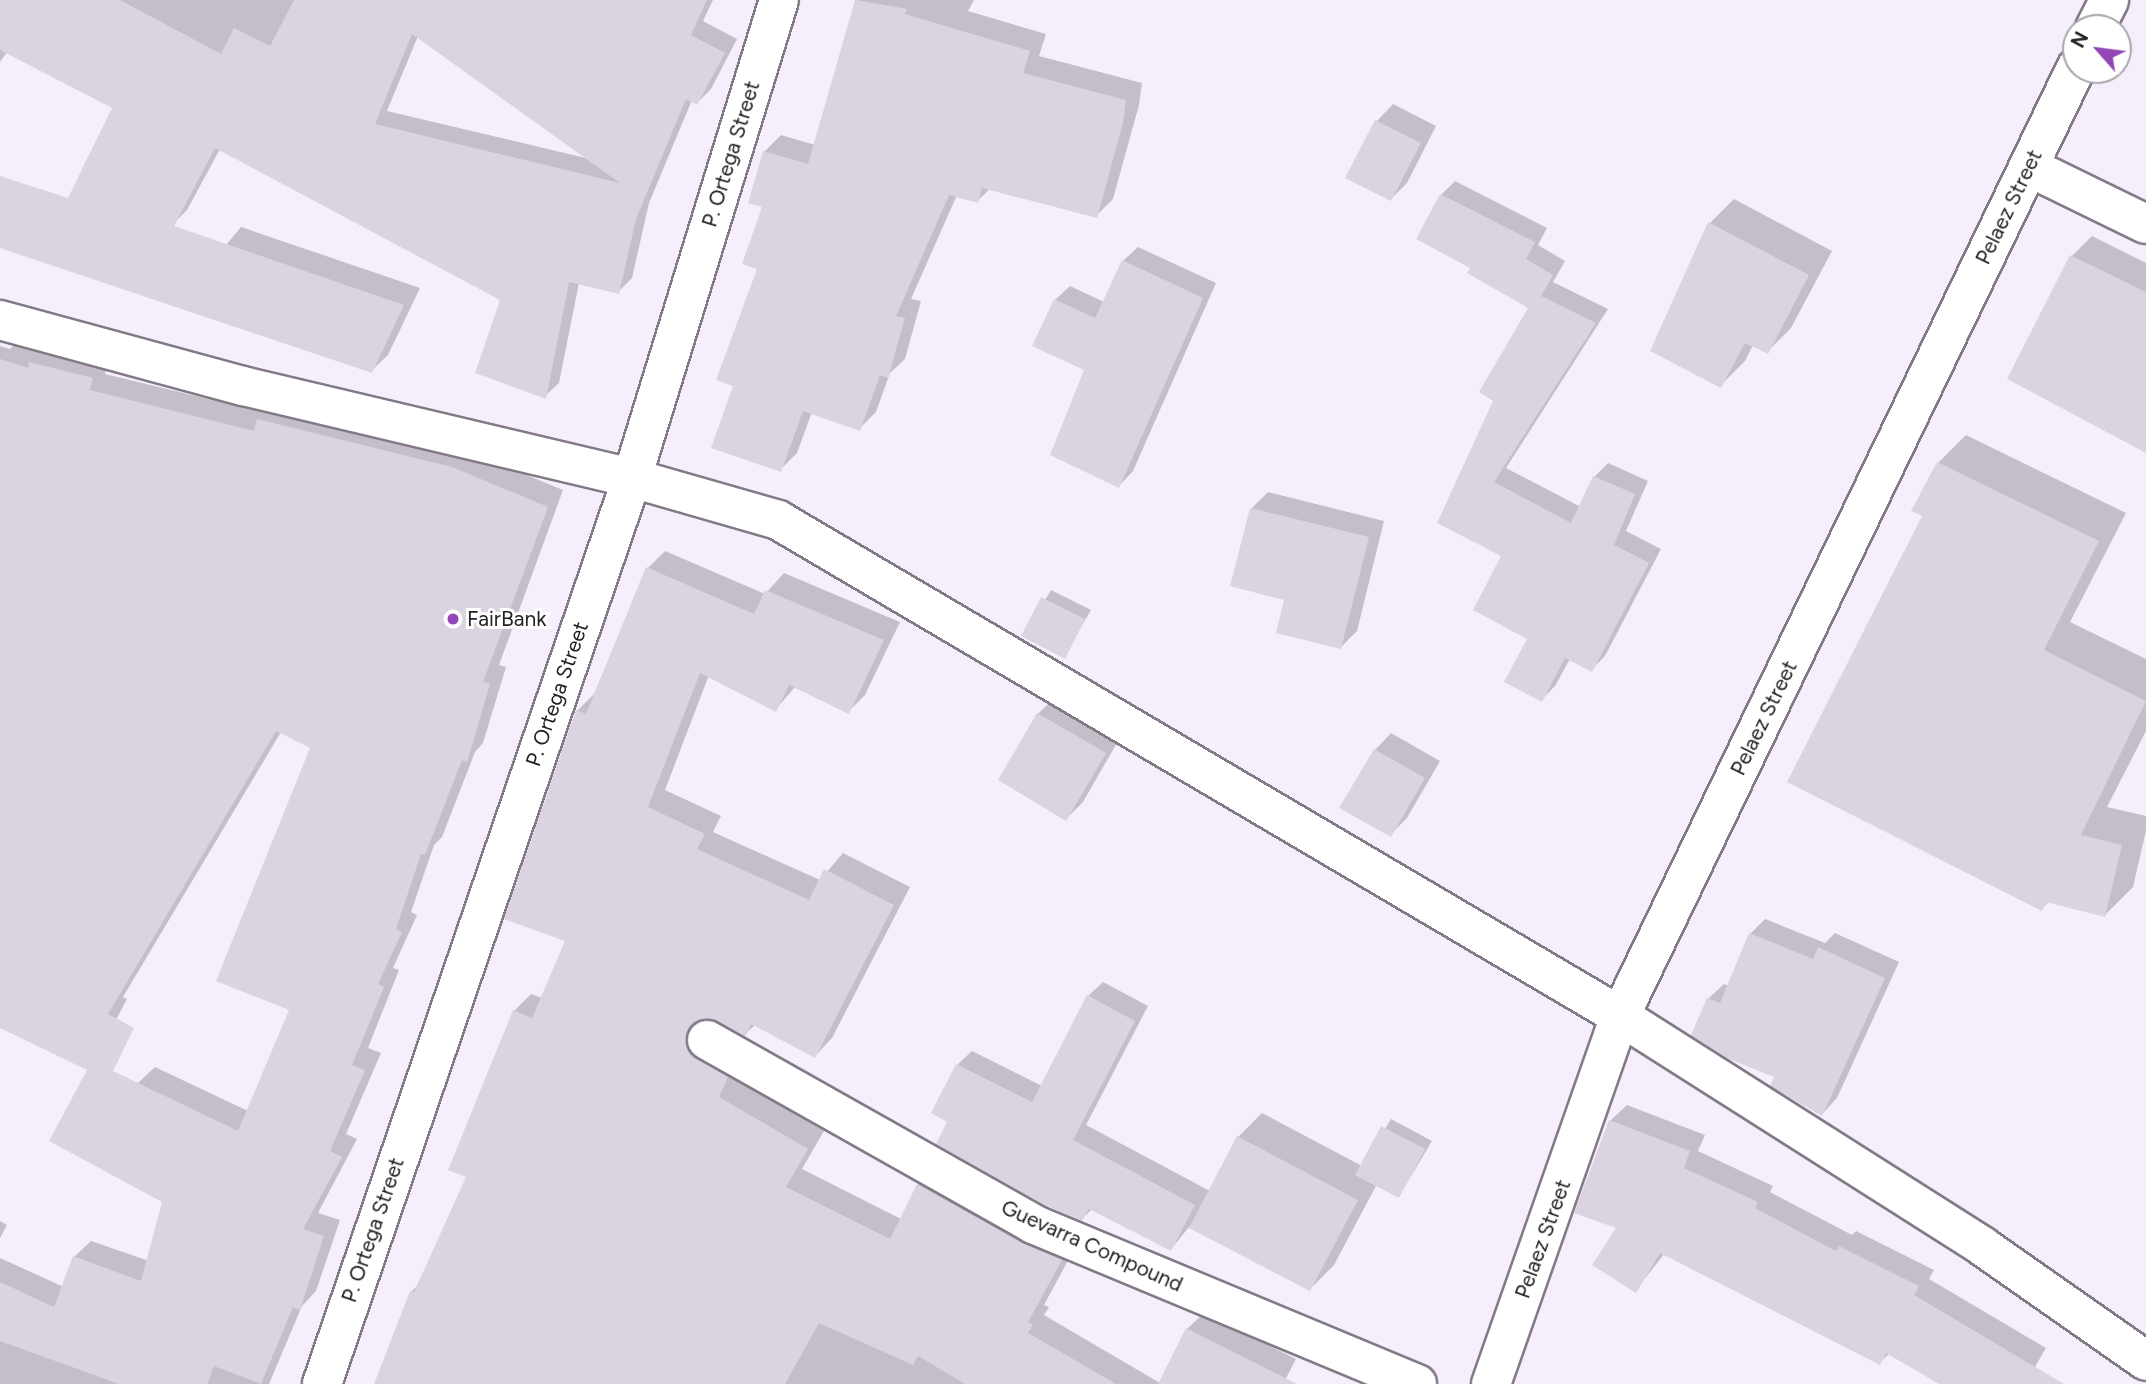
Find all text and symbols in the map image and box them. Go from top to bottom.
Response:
north arrow [2062,14,2132,84]
text: N [2066,28,2093,52]
street label: P. Ortega Street [697,78,765,230]
street label: Pelaez Street [1970,146,2048,268]
place label: FairBank [467,606,546,632]
marker: FairBank [445,611,461,627]
street label: P. Ortega Street [520,618,594,770]
street label: Pelaez Street [1725,657,1803,779]
street label: P. Ortega Street [336,1154,410,1306]
street label: Pelaez Street [1510,1176,1576,1302]
street label: Guevarra Compound [997,1195,1187,1297]

